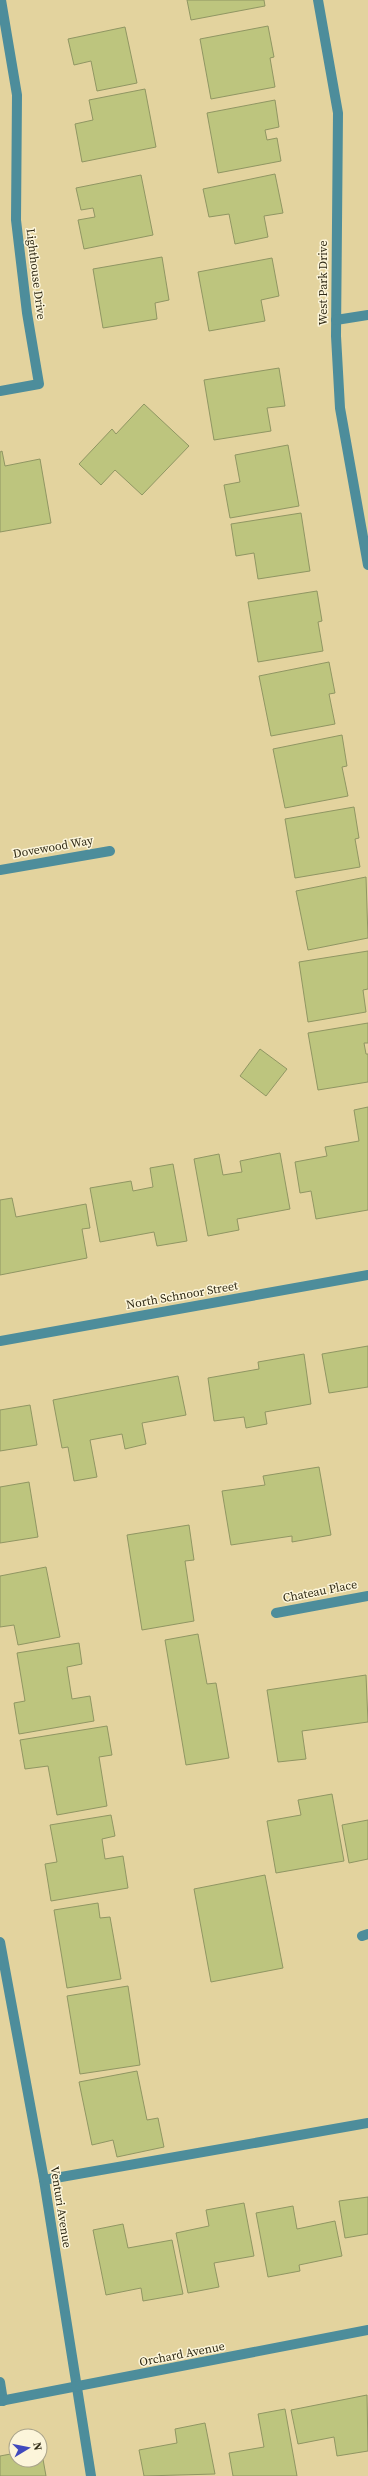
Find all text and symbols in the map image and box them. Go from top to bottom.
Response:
street label: Lighthouse Drive [22,228,50,320]
street label: West Park Drive [315,240,331,326]
street label: Dovewood Way [12,832,95,862]
street label: North Schnoor Street [125,1277,239,1313]
street label: Chateau Place [282,1576,358,1606]
street label: Venturi Avenue [47,2165,75,2249]
street label: Orchard Avenue [138,2338,226,2370]
north arrow [8,2428,48,2468]
text: N [29,2441,45,2452]

